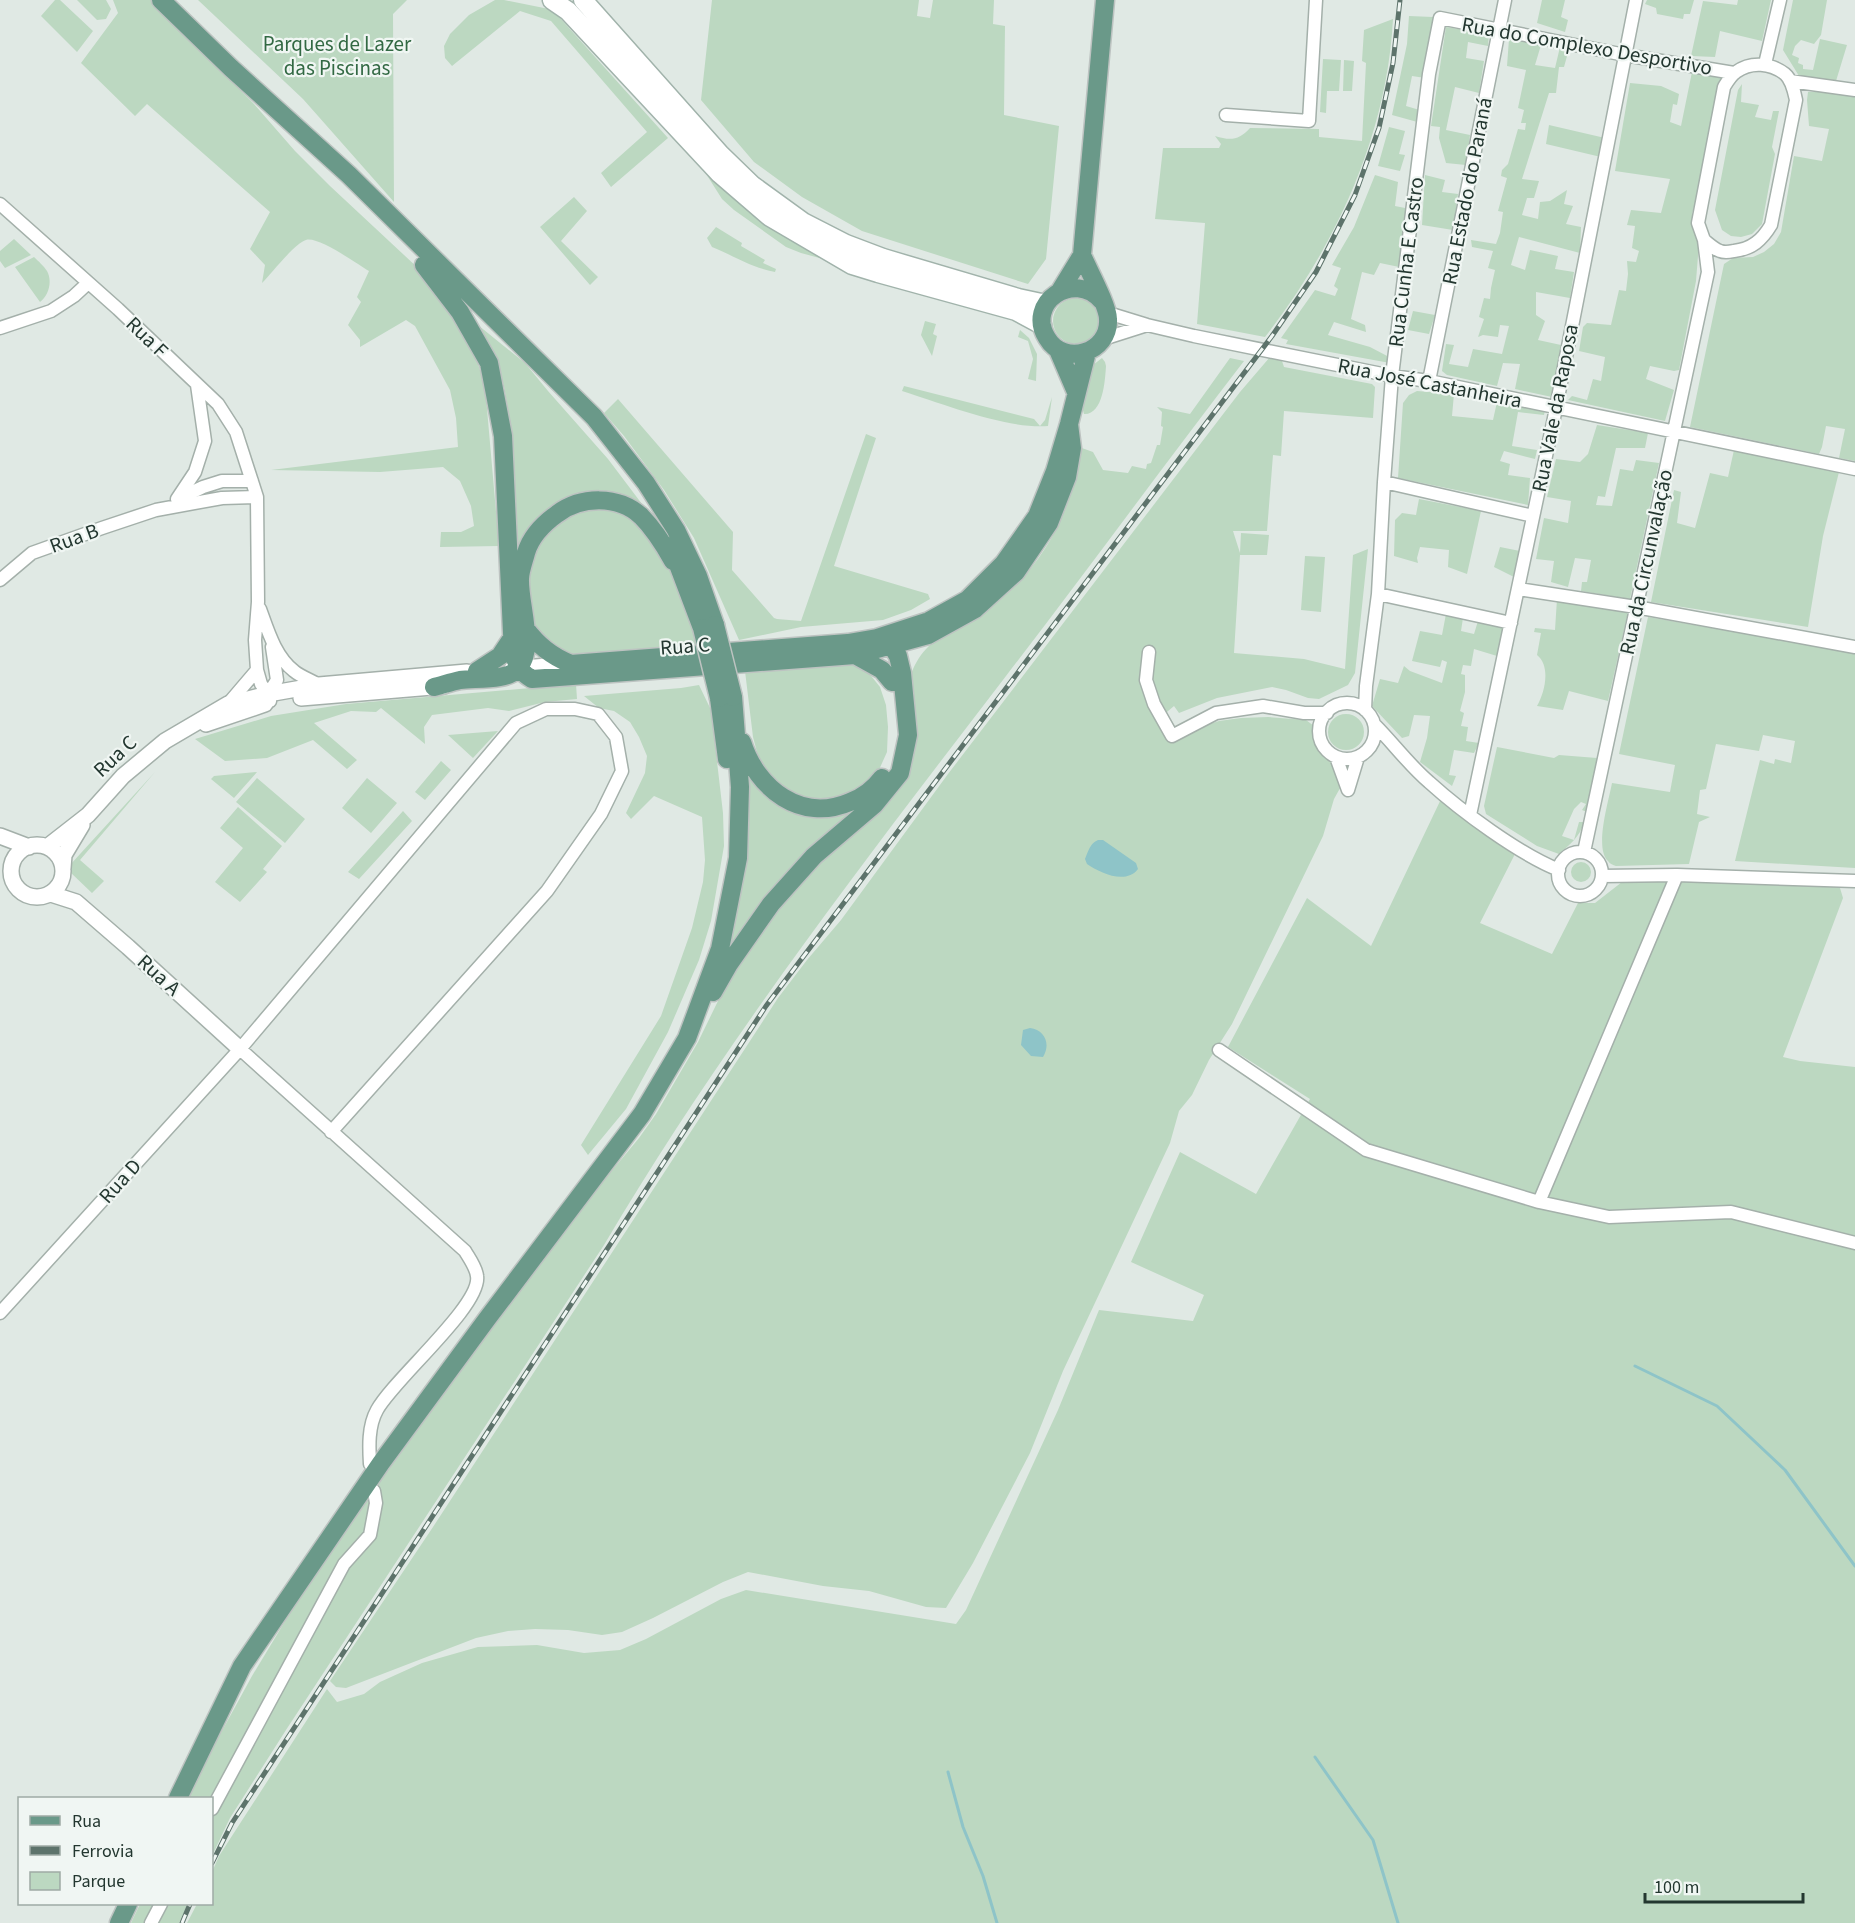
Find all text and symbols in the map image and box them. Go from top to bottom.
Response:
street label: Rua do Complexo Desportivo [1459,9,1715,83]
park label: Parques de Lazer das Piscinas [263,29,412,83]
street label: Rua Estado do Paraná [1434,95,1500,287]
street label: Rua Cunha E Castro [1381,175,1431,349]
street label: Rua F [119,309,175,365]
street label: Rua Vale da Raposa [1524,322,1586,494]
street label: Rua José Castanheira [1335,350,1525,416]
street label: Rua da Circunvalação [1612,467,1680,657]
street label: Rua B [45,515,103,561]
street label: Rua C [659,629,711,663]
street label: Rua C [86,728,144,784]
street label: Rua A [131,947,188,1003]
street label: Rua D [92,1152,148,1210]
legend [18,1797,213,1905]
text: Rua [72,1809,101,1834]
text: Ferrovia [72,1839,133,1864]
scale bar [1645,1866,1802,1904]
text: Parque [72,1869,125,1894]
text: 100 m [1654,1875,1699,1900]

